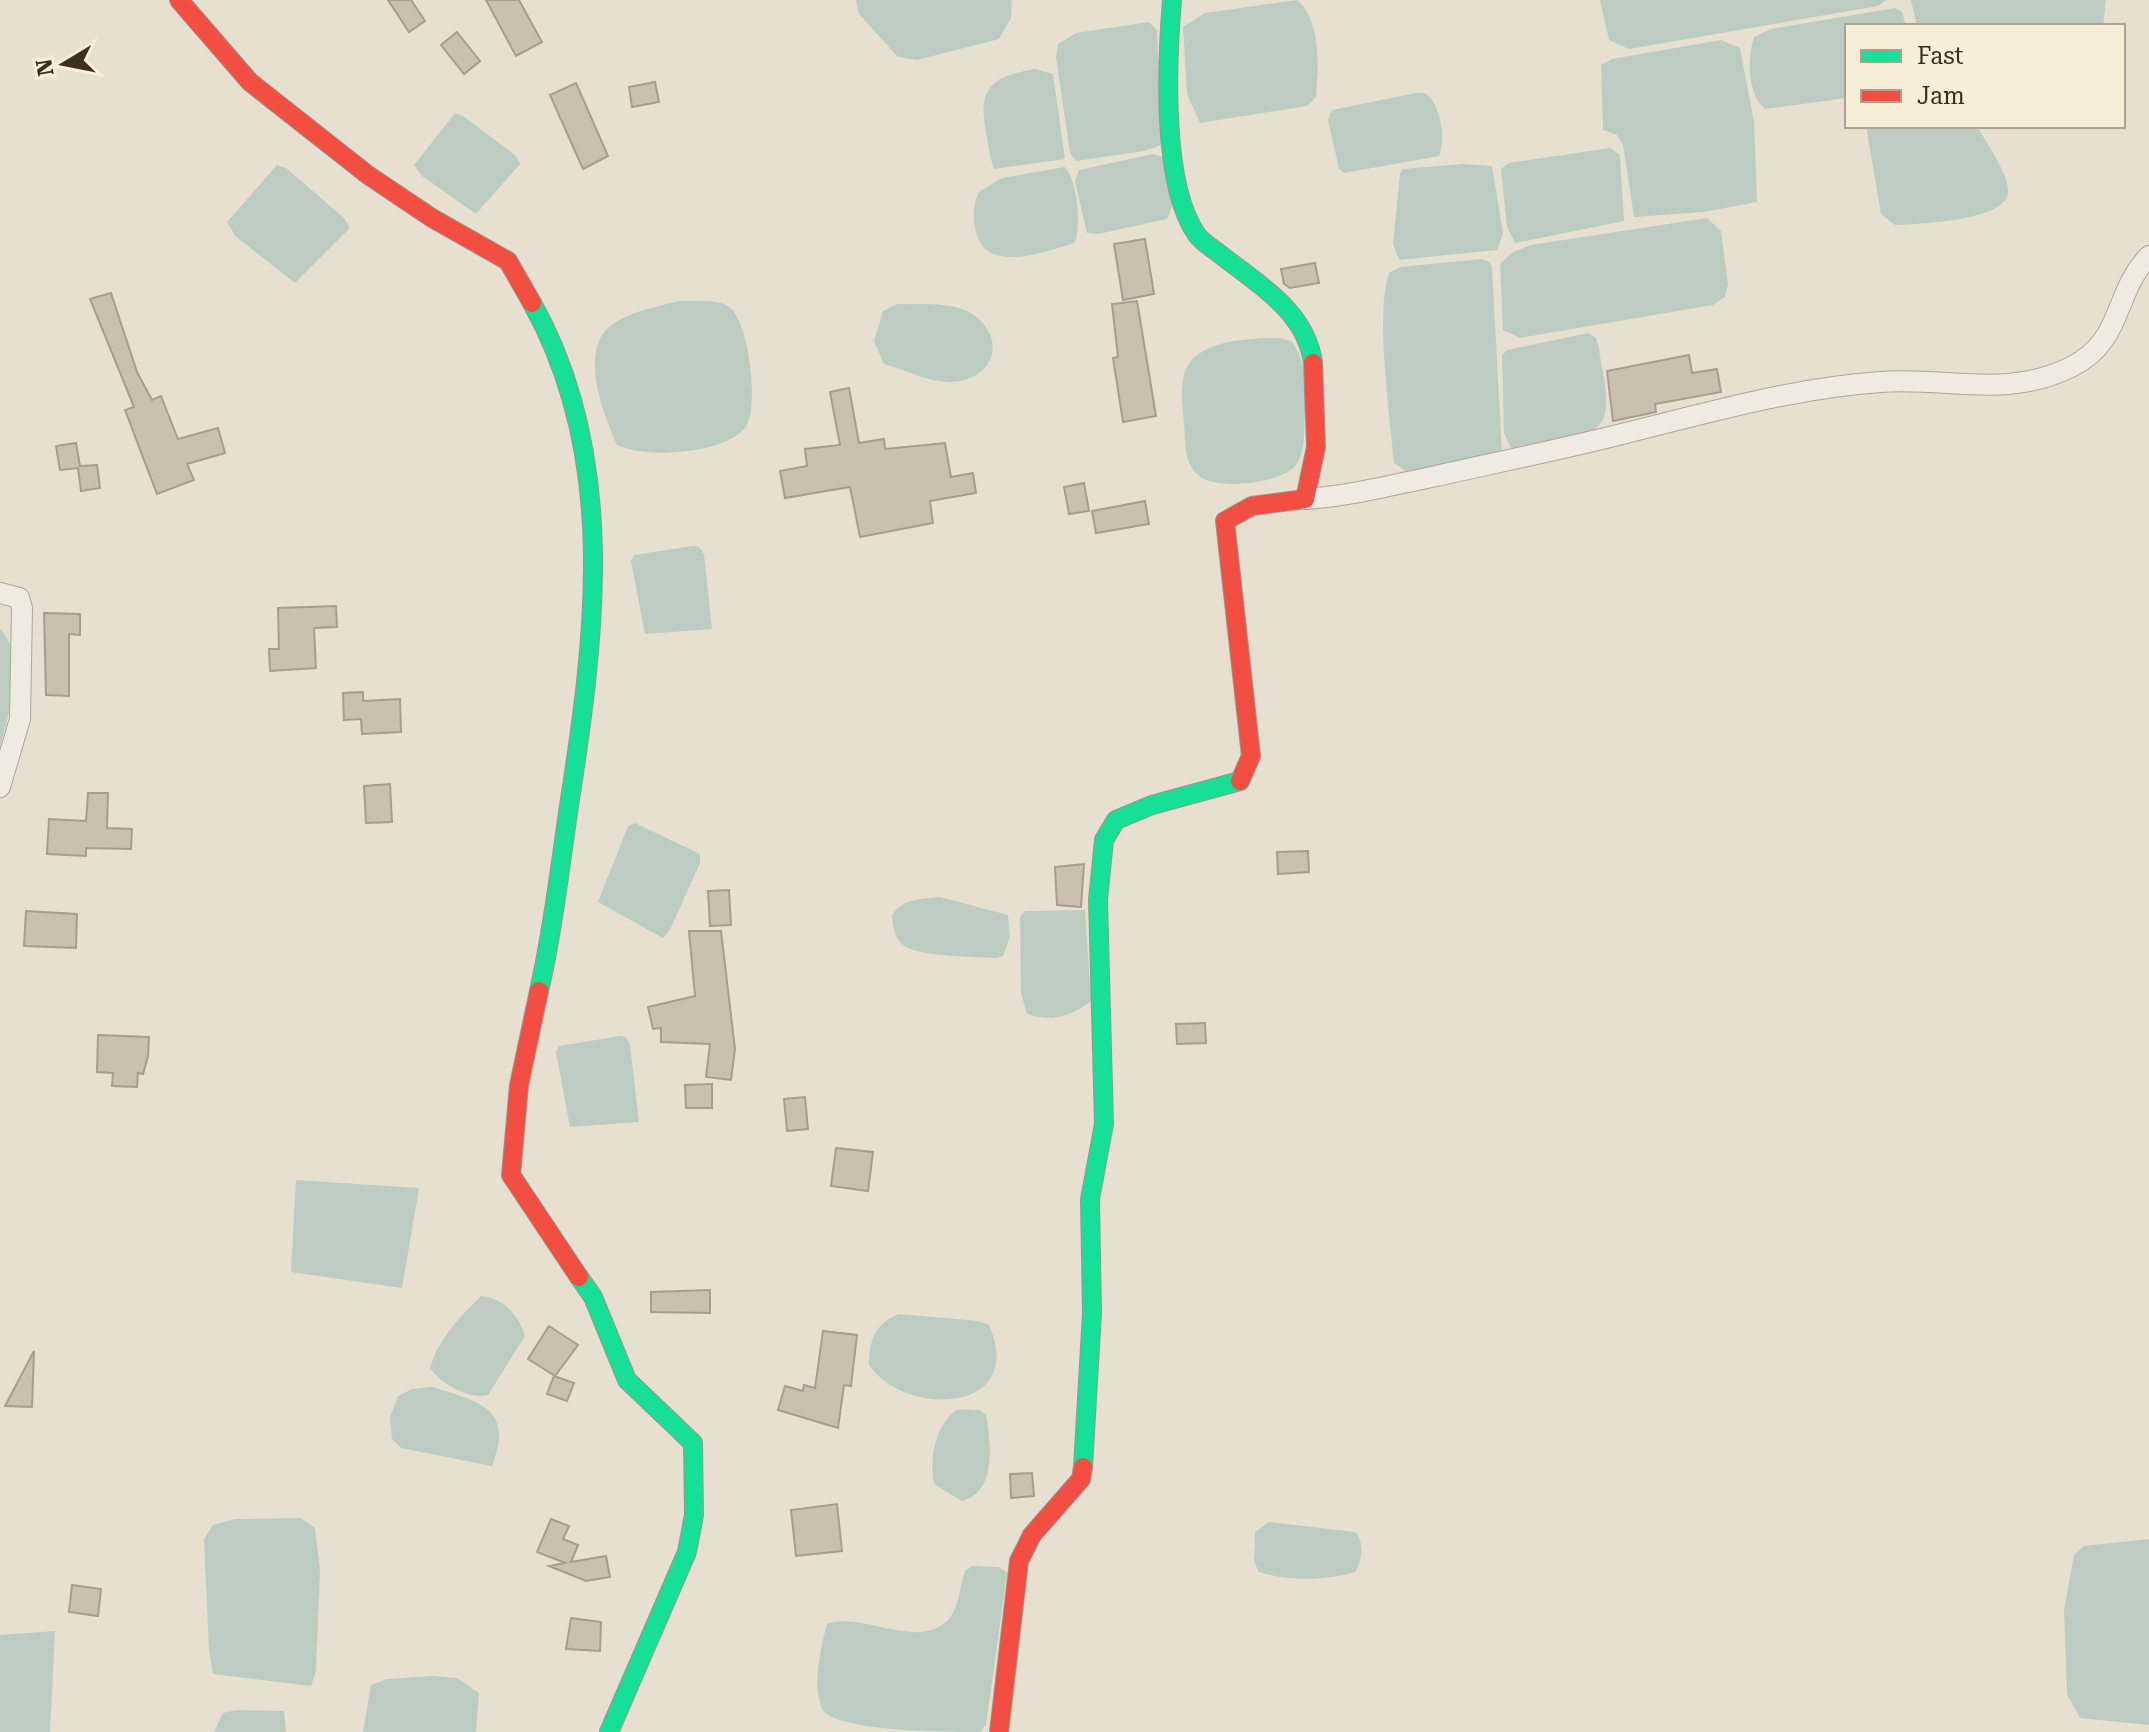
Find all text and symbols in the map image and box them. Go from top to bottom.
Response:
north arrow [24,24,104,104]
legend [1845,24,2125,128]
text: Fast [1917,42,1964,70]
text: N [31,57,59,78]
text: Jam [1917,82,1965,110]

